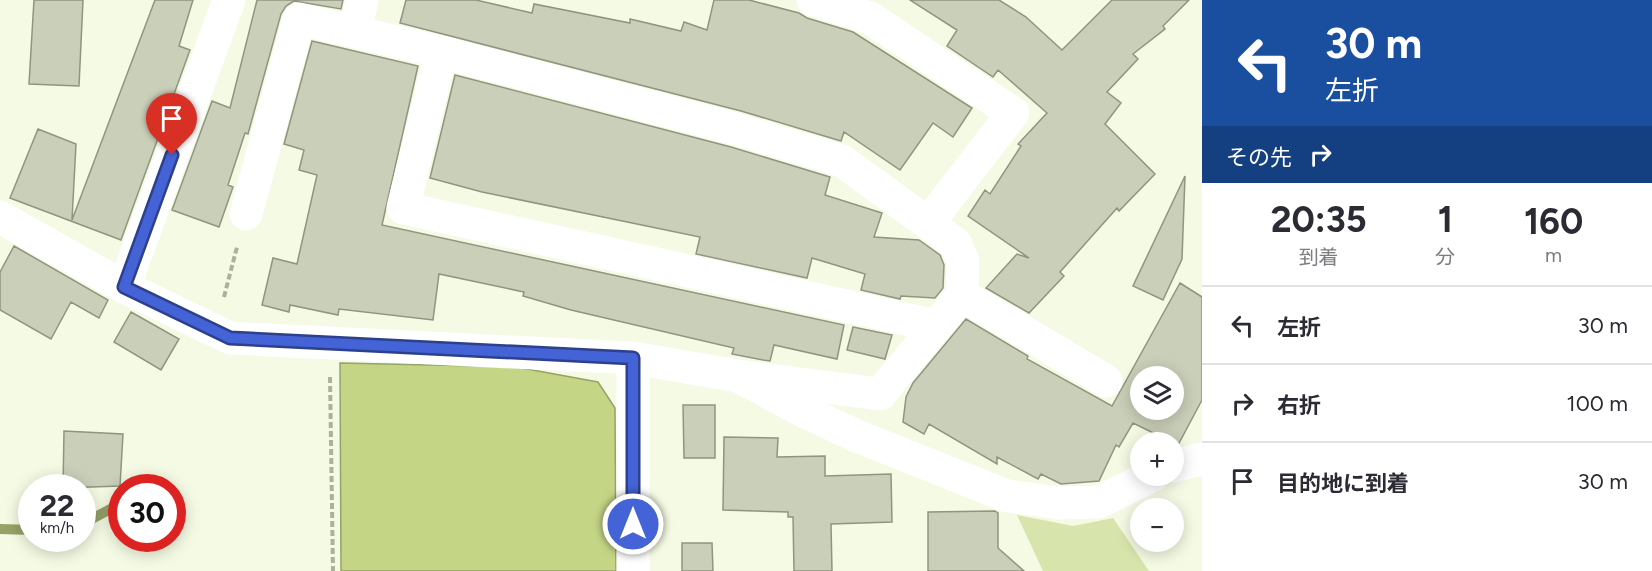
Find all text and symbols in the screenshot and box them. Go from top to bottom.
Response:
text: 30 m [1325,18,1422,69]
icon: left [1226,24,1304,102]
text: 左折 [1325,74,1379,107]
pin [146,93,197,155]
icon: arrive [155,102,188,135]
icon: right [1304,138,1337,171]
text: その先 [1226,144,1292,171]
text: 20:35 [1271,198,1367,241]
text: 1 [1438,198,1453,241]
text: 160 [1524,200,1583,243]
text: m [1545,243,1562,267]
text: 到着 [1299,245,1339,269]
text: 分 [1435,245,1455,269]
icon: left [1226,309,1259,342]
text: 30 m [1578,312,1628,339]
text: 左折 [1277,314,1321,341]
map controls [1130,366,1184,552]
button: layers [1130,366,1184,420]
icon: right [1226,387,1259,420]
text: 100 m [1567,390,1628,417]
text: 右折 [1277,392,1321,419]
button: + [1130,432,1184,486]
icon: arrive [1226,465,1259,498]
text: 30 m [1578,468,1628,495]
text: 目的地に到着 [1277,470,1409,497]
speed limit sign: 30 [108,474,186,552]
text: 22 [40,487,74,524]
position arrow [601,492,665,556]
button: − [1130,498,1184,552]
text: km/h [40,519,74,537]

